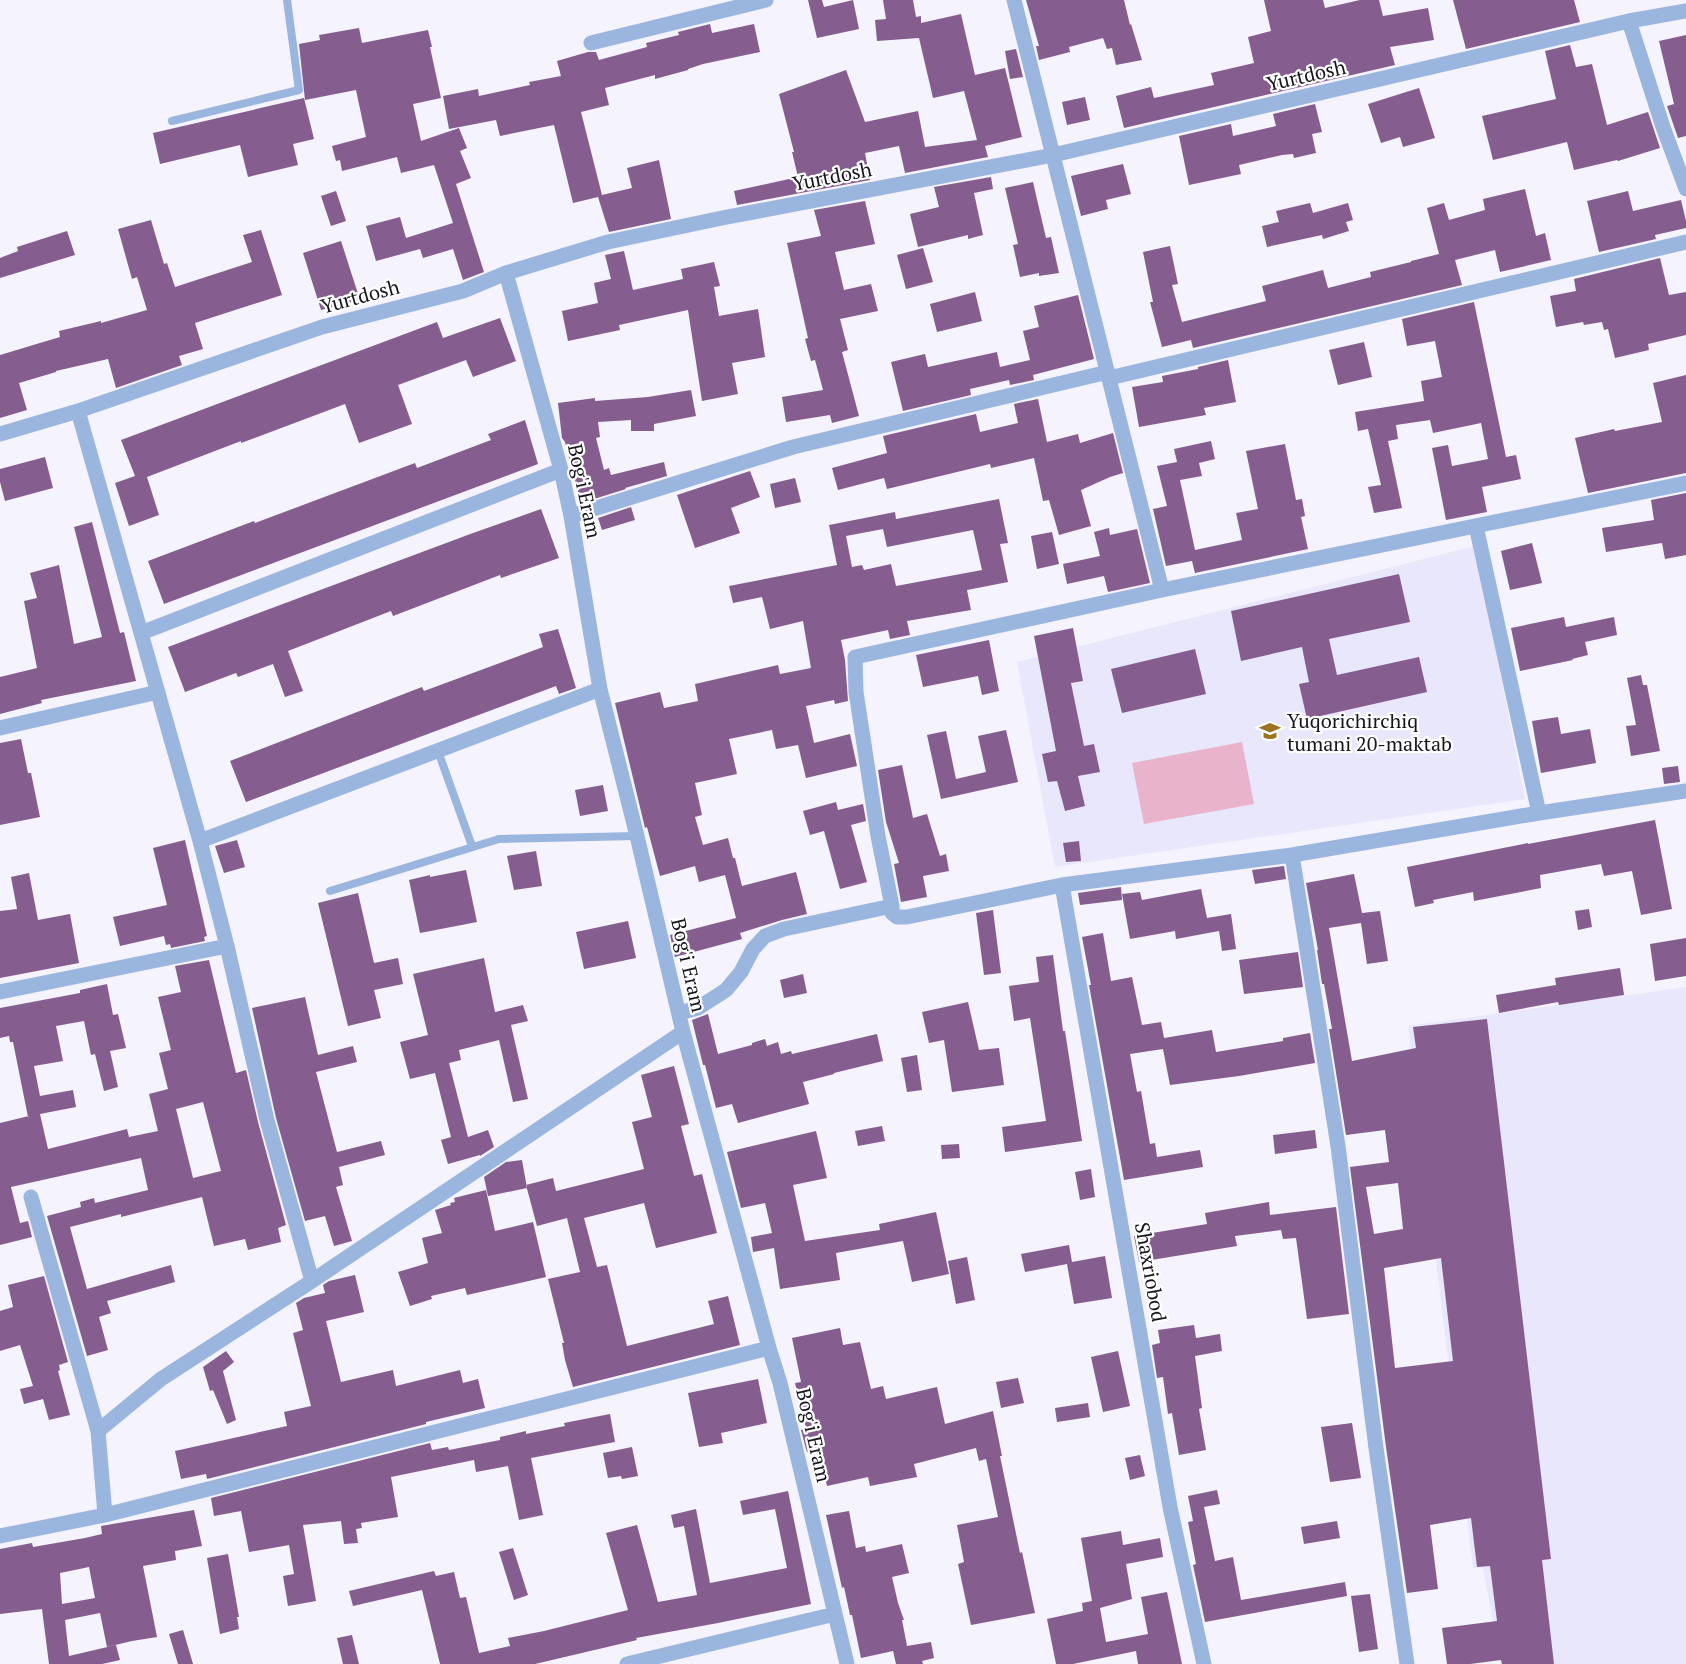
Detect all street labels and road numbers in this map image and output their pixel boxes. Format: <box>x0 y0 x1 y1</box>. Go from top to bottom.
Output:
street label: Yurtdosh <box>1264 53 1348 97</box>
street label: Yurtdosh <box>790 155 874 197</box>
street label: Yurtdosh <box>318 272 403 319</box>
street label: Bog'i Eram <box>562 441 608 541</box>
street label: Bog'i Eram <box>665 915 713 1015</box>
street label: Shaxriobod <box>1129 1220 1173 1324</box>
street label: Bog'i Eram <box>790 1385 838 1485</box>

